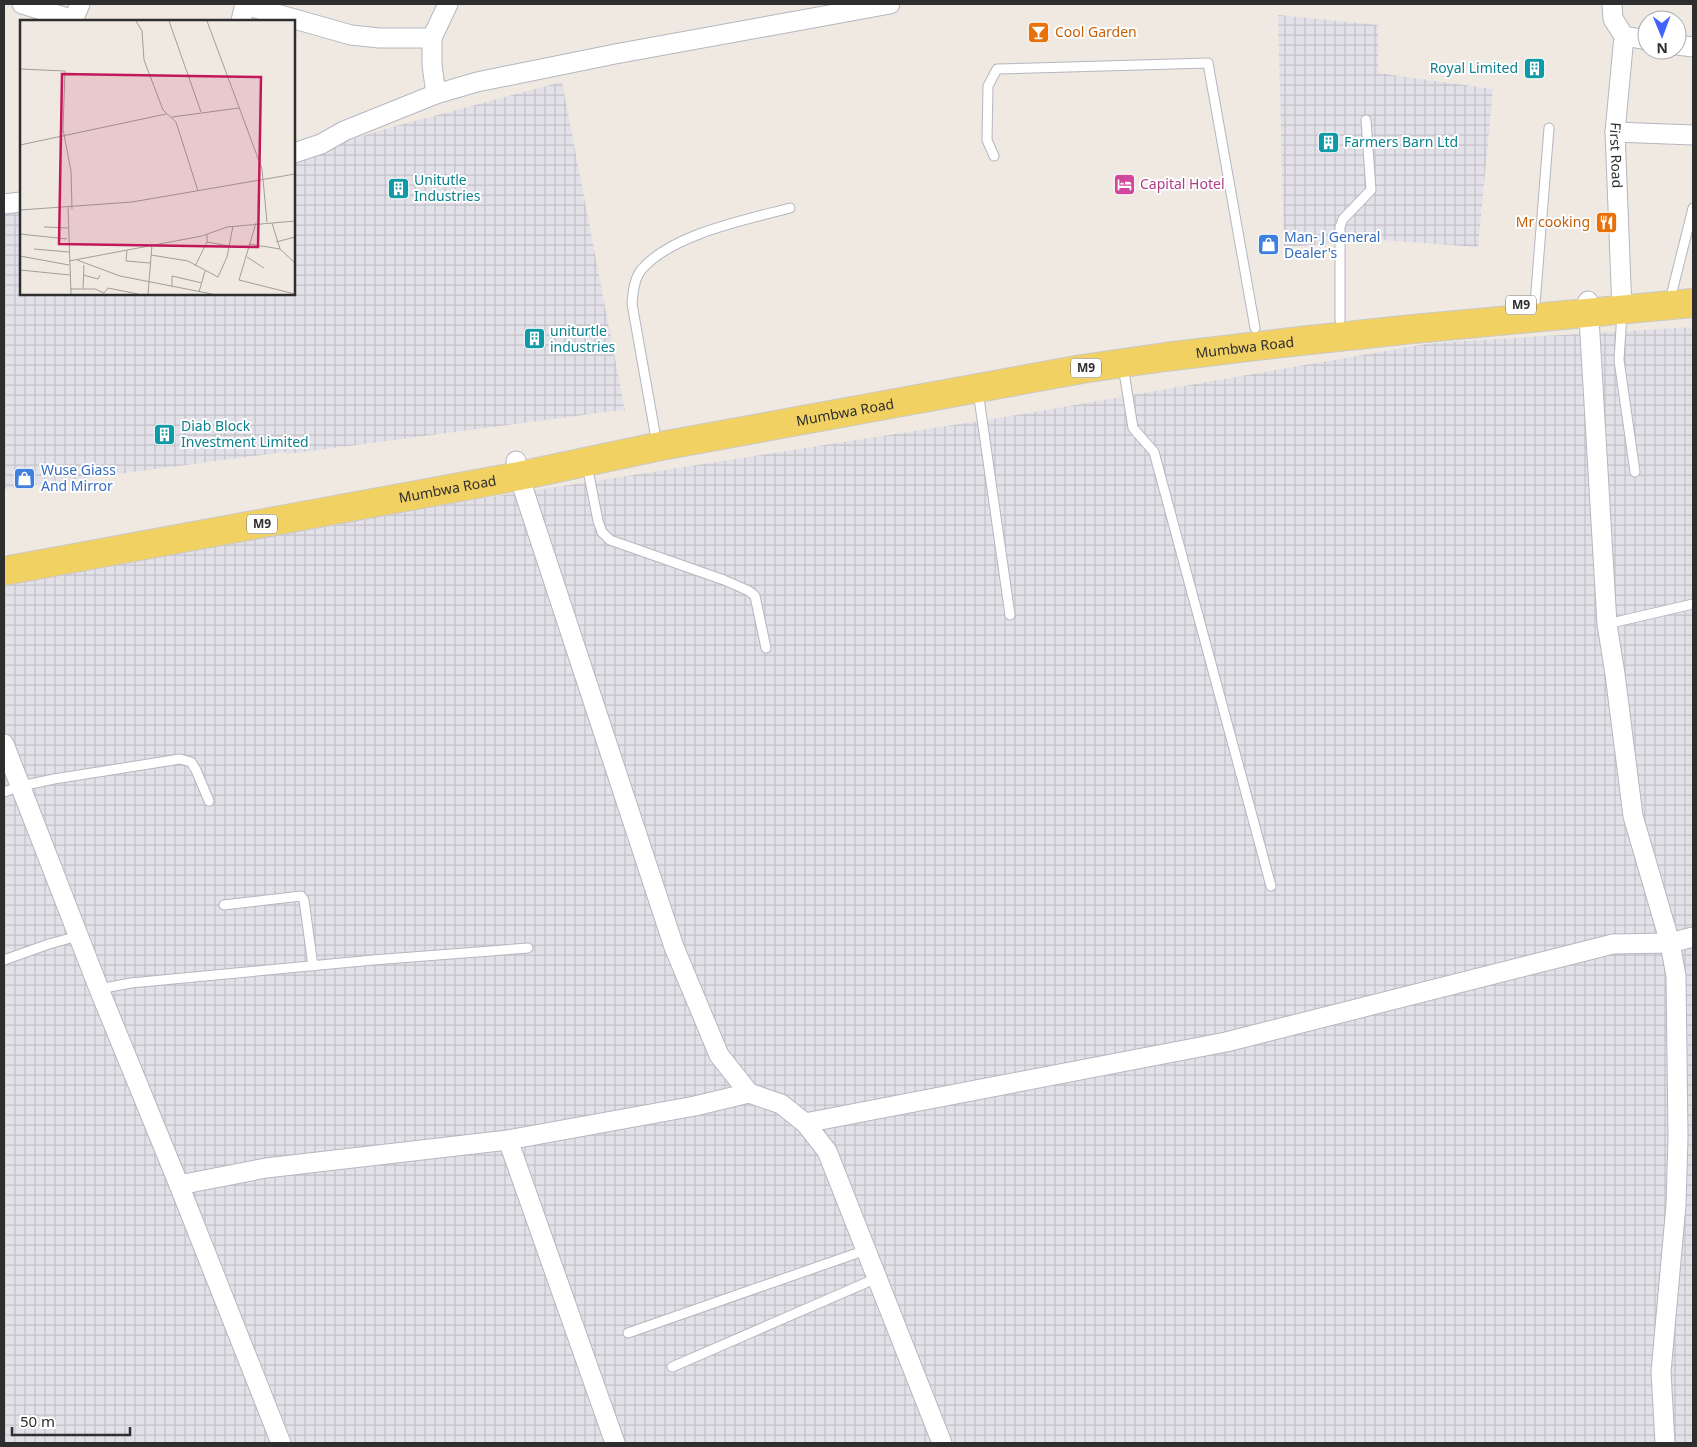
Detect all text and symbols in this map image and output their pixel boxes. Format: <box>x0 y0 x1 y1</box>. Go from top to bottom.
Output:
north arrow <box>1637 10 1687 60</box>
inset map <box>20 20 295 295</box>
bar icon: Cool Garden <box>1027 20 1051 44</box>
place label: Cool Garden <box>1055 22 1137 41</box>
text: N <box>1656 39 1668 58</box>
building icon: Royal Limited <box>1522 56 1546 80</box>
place label: Royal Limited <box>1430 58 1518 77</box>
street label: First Road <box>1606 122 1627 189</box>
building icon: Farmers Barn Ltd <box>1316 130 1340 154</box>
place label: Farmers Barn Ltd <box>1344 132 1458 151</box>
place label: Unitutle Industries <box>414 170 481 205</box>
hotel icon: Capital Hotel <box>1112 172 1136 196</box>
place label: Capital Hotel <box>1140 174 1225 193</box>
building icon: Unitutle Industries <box>386 176 410 200</box>
restaurant icon: Mr cooking <box>1594 210 1618 234</box>
place label: Mr cooking <box>1516 212 1590 231</box>
place label: Man- J General Dealer's <box>1284 227 1380 262</box>
shop icon: Man- J General Dealer's <box>1256 233 1280 257</box>
road number: M9 <box>1506 296 1536 314</box>
place label: uniturtle industries <box>550 321 616 356</box>
building icon: uniturtle industries <box>522 327 546 351</box>
street label: Mumbwa Road <box>1194 332 1295 362</box>
road number: M9 <box>1071 358 1101 378</box>
street label: Mumbwa Road <box>795 394 895 430</box>
place label: Diab Block Investment Limited <box>181 416 309 451</box>
building icon: Diab Block Investment Limited <box>153 422 177 446</box>
place label: Wuse Giass And Mirror <box>41 460 116 495</box>
shop icon: Wuse Giass And Mirror <box>13 466 37 490</box>
street label: Mumbwa Road <box>397 470 498 507</box>
road number: M9 <box>247 514 277 534</box>
scale bar <box>12 1404 130 1436</box>
text: 50 m <box>20 1411 55 1431</box>

